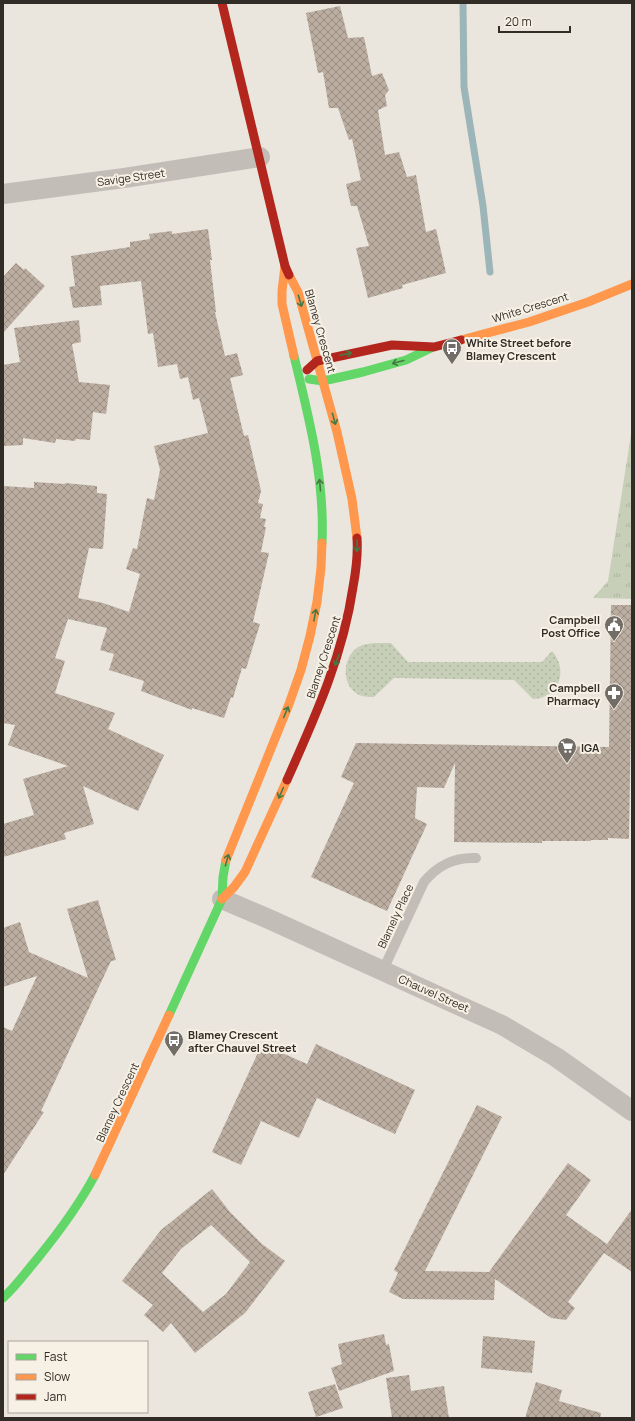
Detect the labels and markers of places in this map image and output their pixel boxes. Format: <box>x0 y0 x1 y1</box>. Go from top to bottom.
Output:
place label: White Street before Blamey Crescent <box>466 335 572 363</box>
bus stop icon: White Street before Blamey Crescent <box>441 337 463 365</box>
place label: Campbell Post Office <box>541 612 600 640</box>
public building icon: Campbell Post Office <box>603 614 625 642</box>
place label: Campbell Pharmacy <box>547 680 601 708</box>
pharmacy icon: Campbell Pharmacy <box>603 682 625 710</box>
supermarket icon: IGA <box>556 736 578 764</box>
place label: IGA <box>581 740 600 755</box>
place label: Blamey Crescent after Chauvel Street <box>188 1027 297 1055</box>
bus stop icon: Blamey Crescent after Chauvel Street <box>163 1029 185 1057</box>

